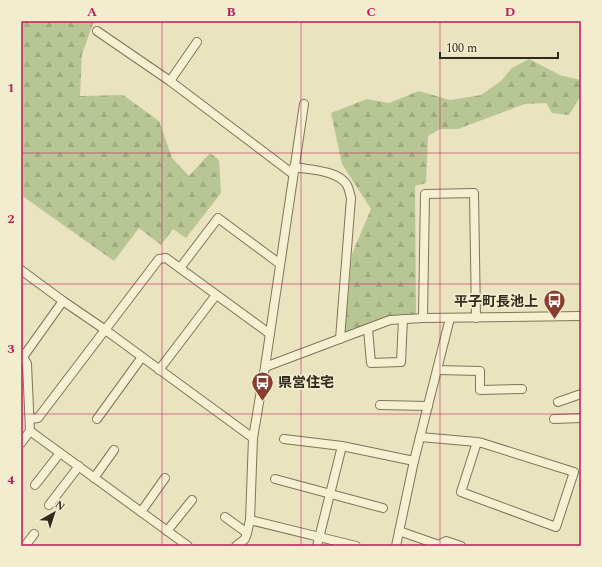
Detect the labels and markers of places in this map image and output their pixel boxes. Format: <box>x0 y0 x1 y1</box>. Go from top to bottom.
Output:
bus stop icon: 平子町長池上 <box>541 288 567 321</box>
place label: 平子町長池上 <box>454 291 538 312</box>
bus stop icon: 県営住宅 <box>250 369 276 402</box>
place label: 県営住宅 <box>278 372 334 393</box>

